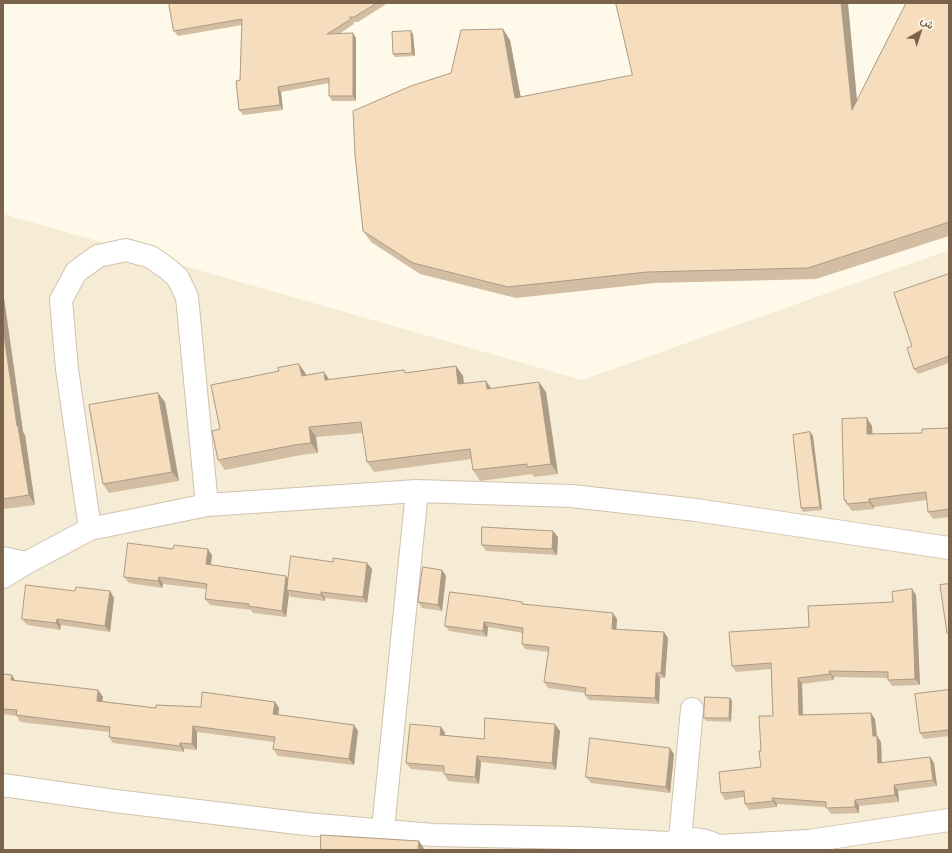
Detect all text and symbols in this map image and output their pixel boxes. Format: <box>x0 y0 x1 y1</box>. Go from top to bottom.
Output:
north arrow <box>900 12 940 52</box>
text: ش <box>919 14 936 31</box>

